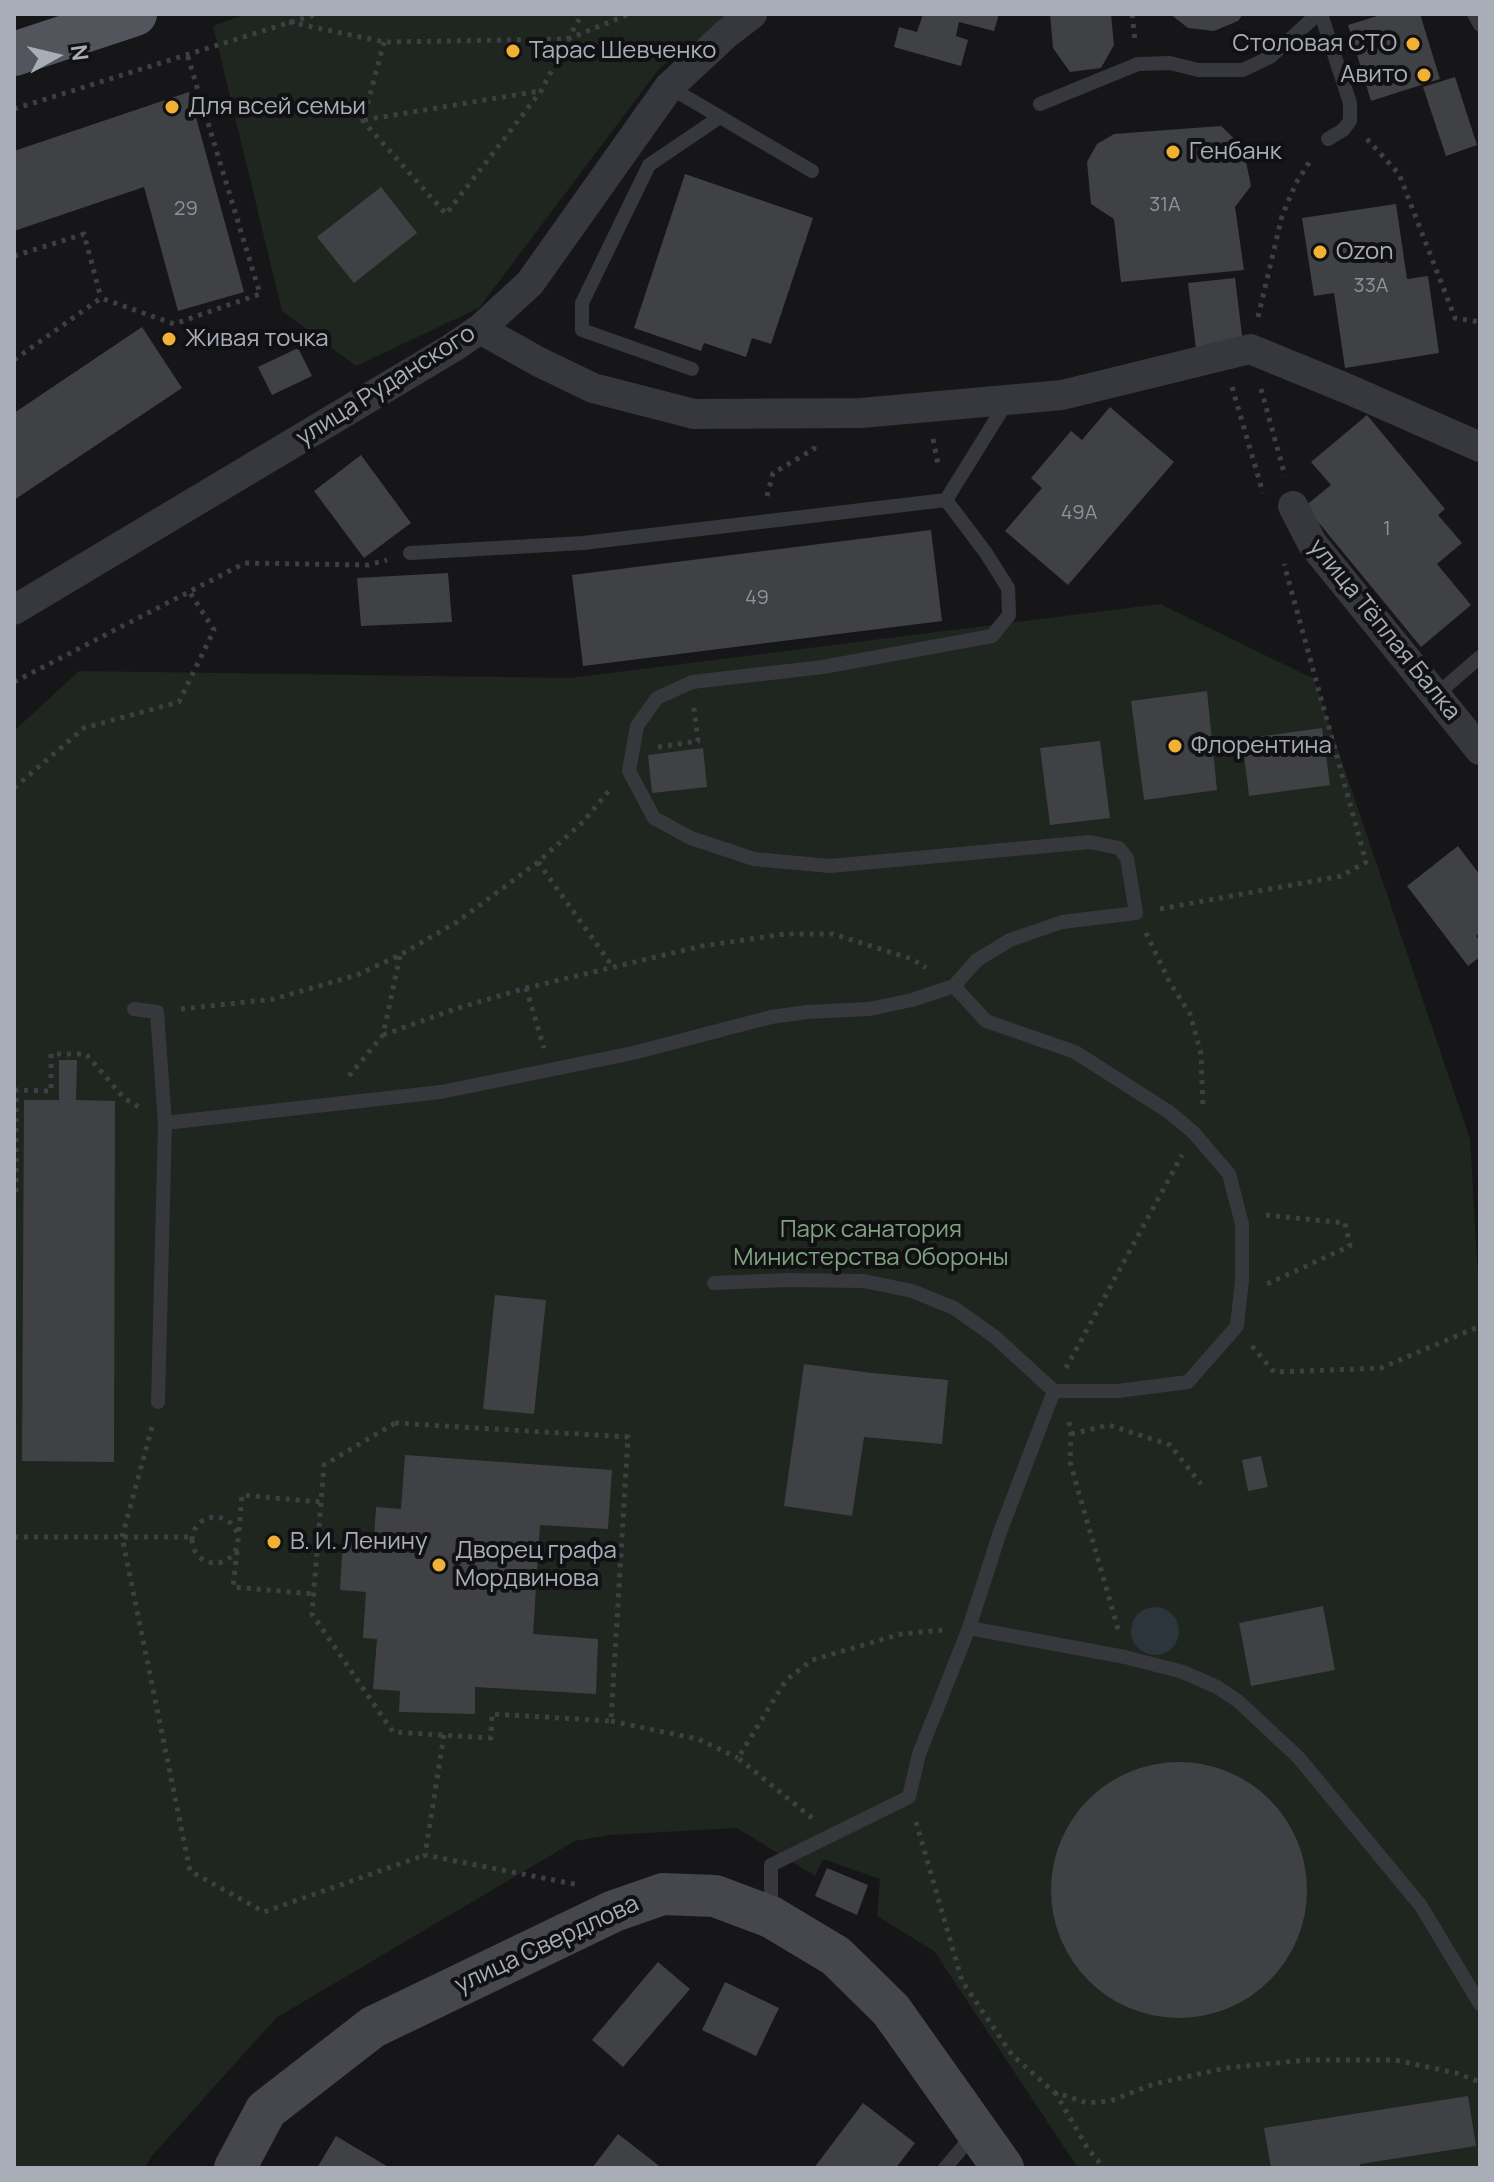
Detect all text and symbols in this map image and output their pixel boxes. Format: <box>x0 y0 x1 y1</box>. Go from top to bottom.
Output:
north arrow <box>16 16 96 96</box>
place label: Столовая СТО <box>1233 30 1397 58</box>
marker: Столовая СТО <box>1404 35 1422 53</box>
place label: Тарас Шевченко <box>529 37 716 65</box>
marker: Тарас Шевченко <box>504 42 522 60</box>
text: N <box>64 43 96 63</box>
place label: Авито <box>1340 61 1408 89</box>
marker: Авито <box>1415 66 1433 84</box>
place label: Для всей семьи <box>188 93 366 121</box>
marker: Для всей семьи <box>163 98 181 116</box>
place label: Генбанк <box>1189 138 1282 166</box>
marker: Генбанк <box>1164 143 1182 161</box>
house number: 31А <box>1149 193 1181 217</box>
house number: 29 <box>174 197 198 221</box>
place label: Ozon <box>1336 238 1394 266</box>
marker: Ozon <box>1311 243 1329 261</box>
house number: 33А <box>1354 274 1388 298</box>
street label: улица Руданского <box>291 319 481 453</box>
place label: Живая точка <box>185 325 329 353</box>
marker: Живая точка <box>160 330 178 348</box>
house number: 49А <box>1061 501 1097 525</box>
house number: 1 <box>1383 517 1391 541</box>
street label: улица Тёплая Балка <box>1302 534 1466 726</box>
house number: 49 <box>745 586 769 610</box>
place label: Флорентина <box>1191 732 1332 760</box>
marker: Флорентина <box>1166 737 1184 755</box>
park label: Парк санатория Министерства Обороны <box>733 1216 1009 1272</box>
place label: В. И. Ленину <box>290 1528 428 1556</box>
marker: В. И. Ленину <box>265 1533 283 1551</box>
place label: Дворец графа Мордвинова <box>455 1537 617 1593</box>
marker: Дворец графа Мордвинова <box>430 1556 448 1574</box>
street label: улица Свердлова <box>451 1890 643 2000</box>

